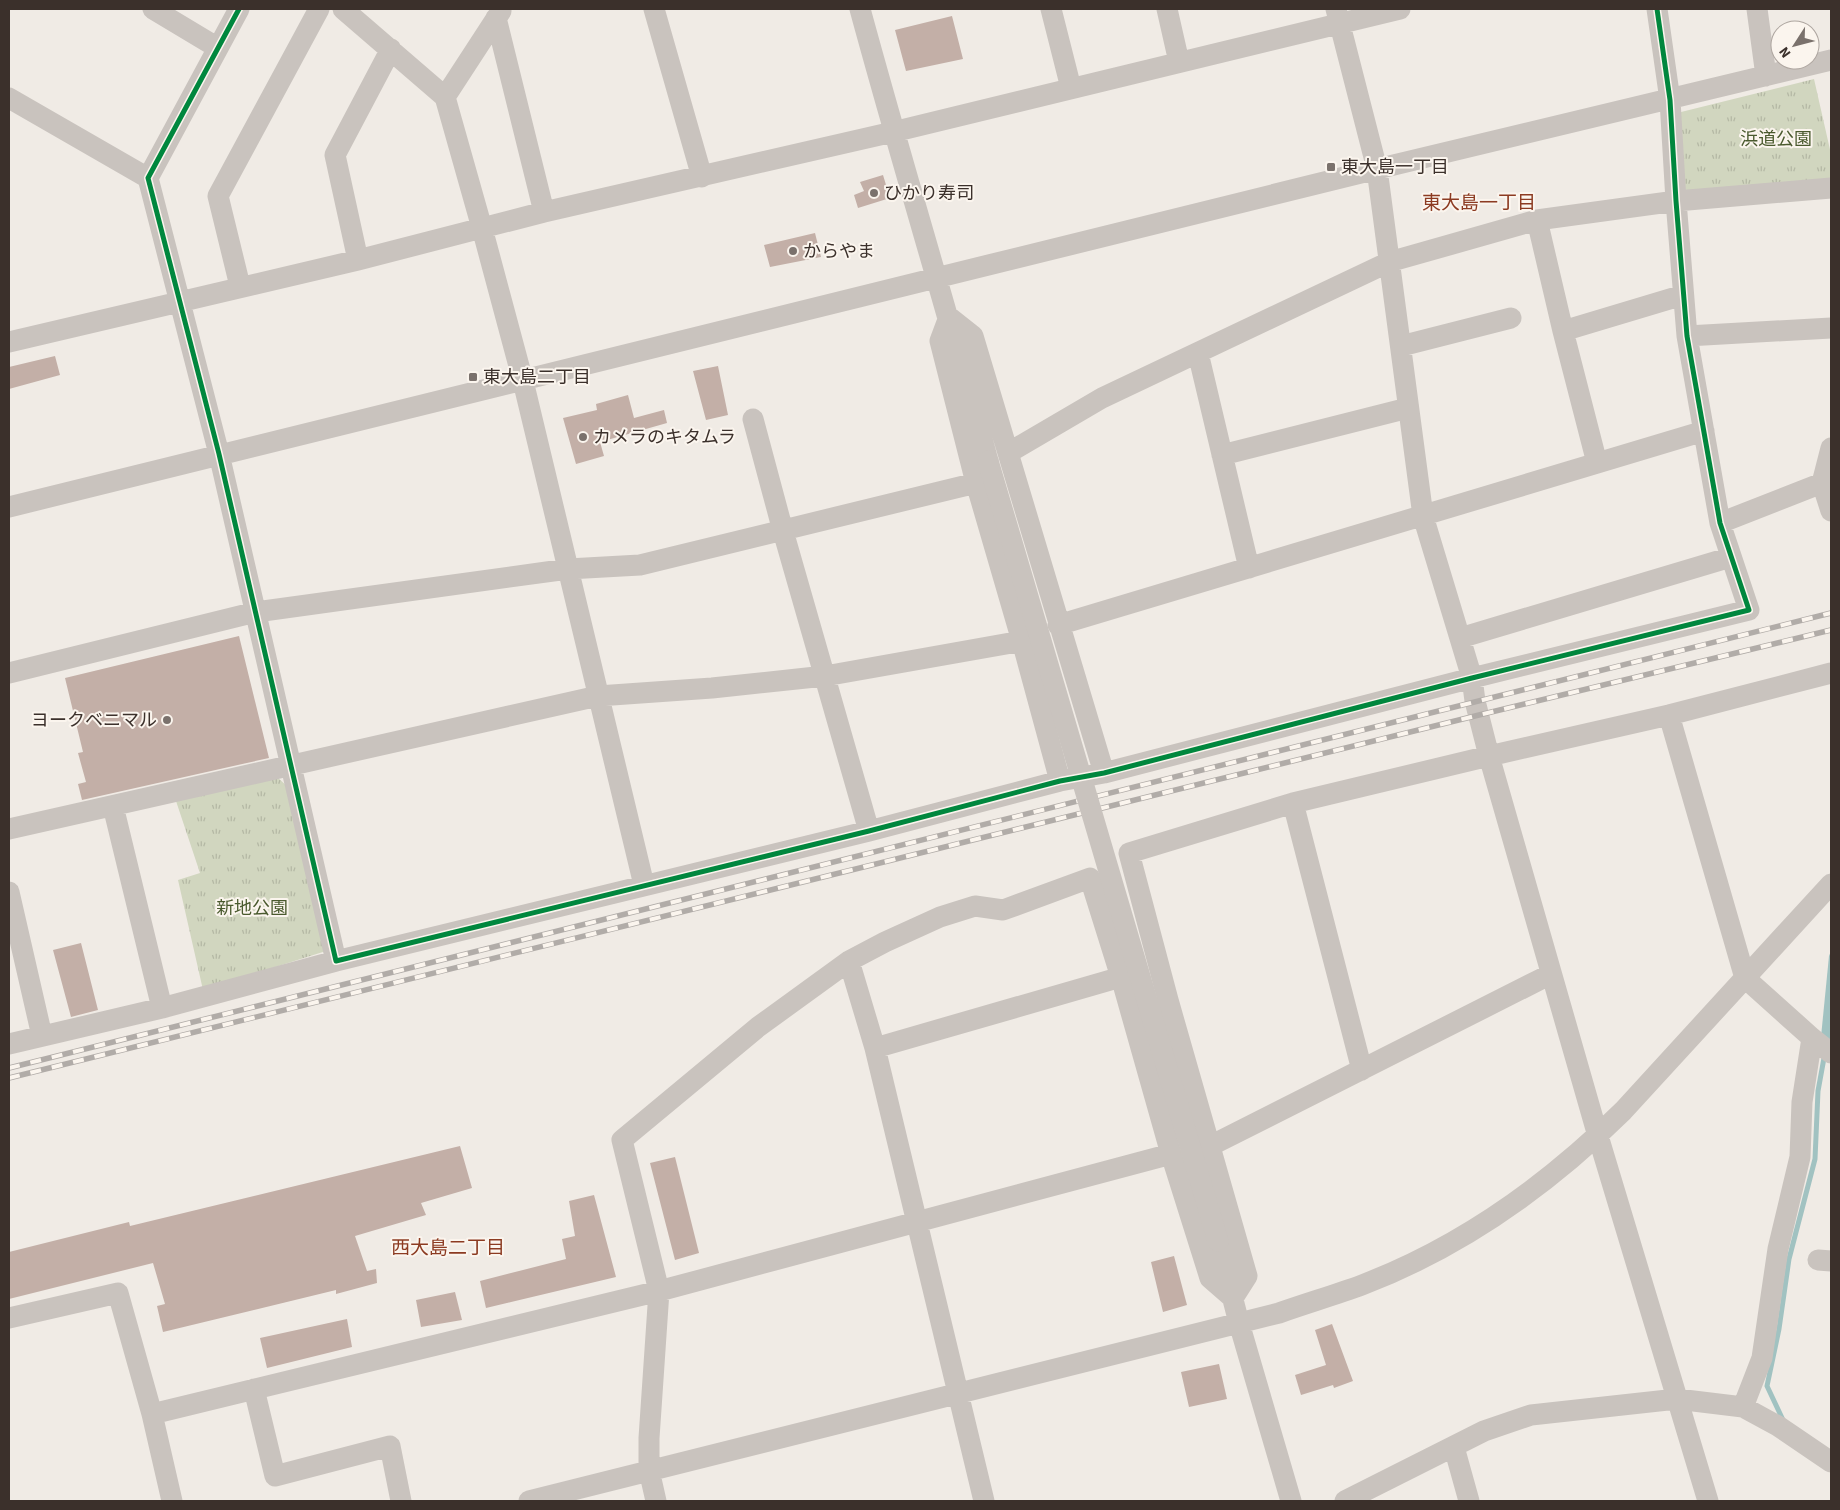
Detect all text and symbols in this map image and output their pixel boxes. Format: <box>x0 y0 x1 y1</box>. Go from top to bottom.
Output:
north arrow <box>1770 20 1820 70</box>
text: N <box>1774 42 1796 62</box>
park label: 浜道公園 <box>1740 127 1812 152</box>
place label: 東大島一丁目 <box>1341 155 1449 180</box>
marker: 東大島一丁目 <box>1325 161 1337 173</box>
place label: ひかり寿司 <box>884 181 974 206</box>
marker: ひかり寿司 <box>868 187 880 199</box>
district label: 東大島一丁目 <box>1422 190 1536 217</box>
place label: からやま <box>803 239 875 264</box>
marker: からやま <box>787 245 799 257</box>
place label: 東大島二丁目 <box>483 365 591 390</box>
marker: 東大島二丁目 <box>467 371 479 383</box>
place label: カメラのキタムラ <box>593 425 736 450</box>
marker: カメラのキタムラ <box>577 431 589 443</box>
place label: ヨークベニマル <box>31 708 157 733</box>
marker: ヨークベニマル <box>161 714 173 726</box>
park label: 新地公園 <box>216 896 288 921</box>
district label: 西大島二丁目 <box>391 1235 505 1262</box>

